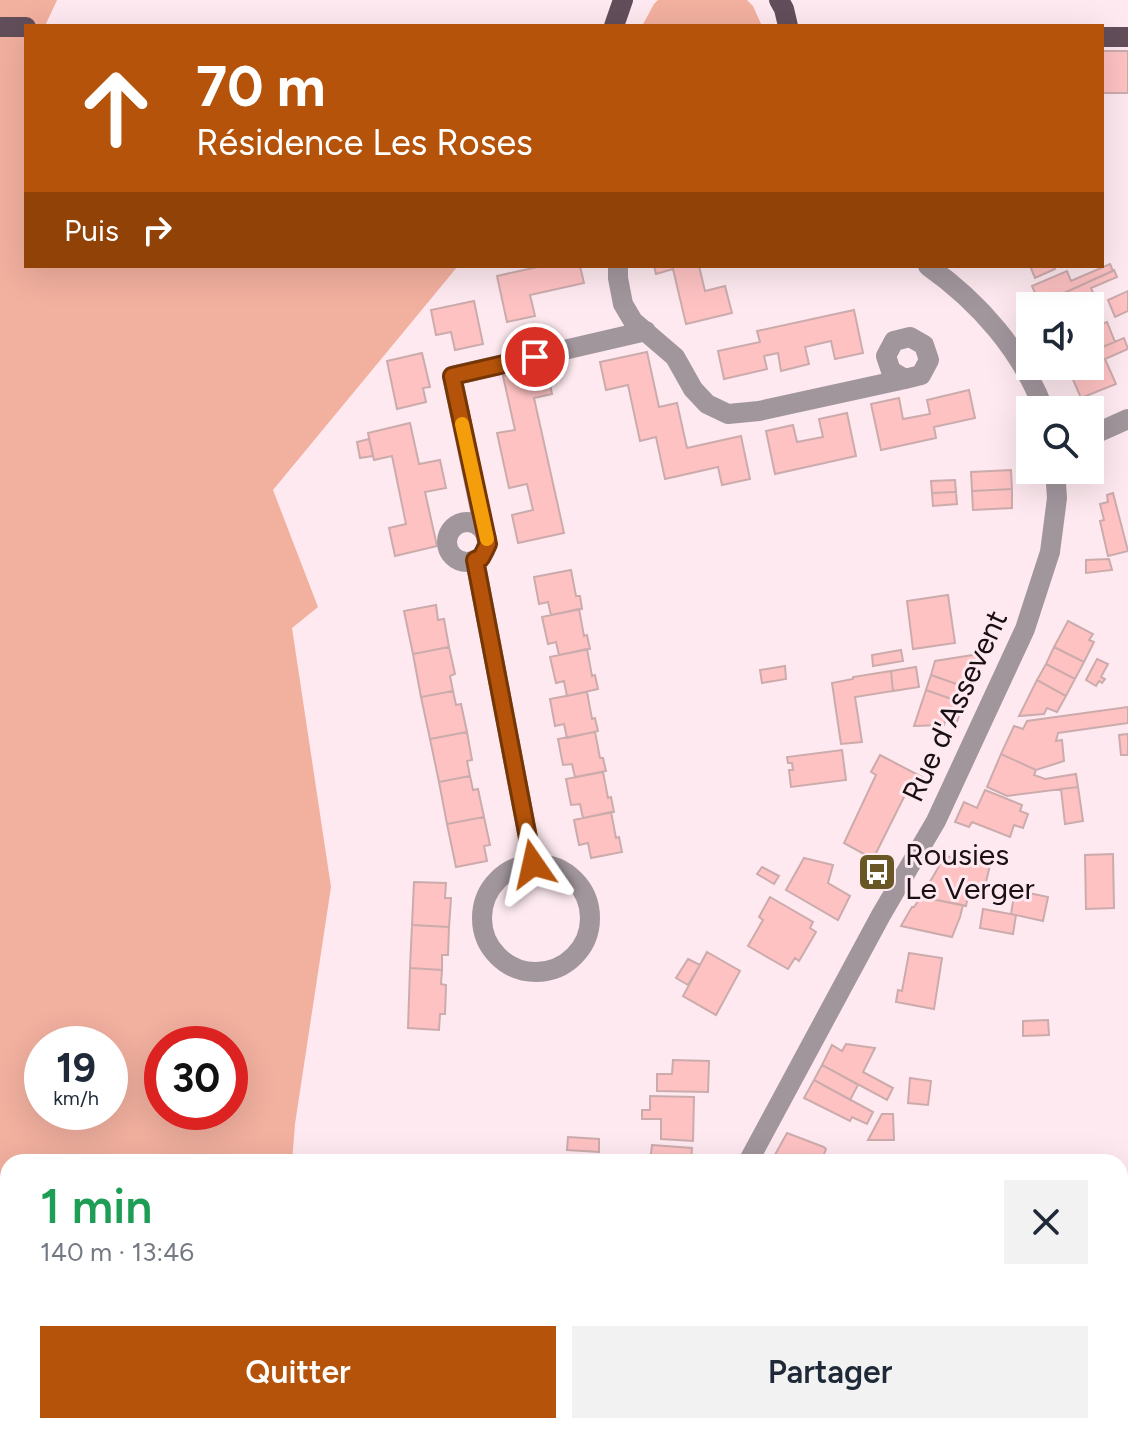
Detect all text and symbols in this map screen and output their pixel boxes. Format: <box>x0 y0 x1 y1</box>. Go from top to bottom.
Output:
text: 70 m <box>196 53 326 120</box>
icon: ahead <box>64 56 168 160</box>
text: Résidence Les Roses <box>196 121 533 164</box>
icon: right <box>135 208 179 252</box>
text: Puis <box>64 212 119 249</box>
map controls <box>1016 292 1104 484</box>
button: sound <box>1016 292 1104 380</box>
pin <box>501 323 569 391</box>
icon: arrive <box>513 335 557 379</box>
button: search <box>1016 396 1104 484</box>
street label: Rue d'Assevent <box>894 604 1015 807</box>
position arrow <box>491 822 575 906</box>
place label: Rousies Le Verger <box>905 836 1035 907</box>
bus stop icon: Rousies Le Verger <box>856 851 898 893</box>
speed limit sign: 30 <box>144 1026 248 1130</box>
text: 19 <box>56 1044 96 1092</box>
text: km/h <box>53 1086 99 1110</box>
text: 1 min <box>40 1177 152 1235</box>
button: close <box>1004 1180 1088 1264</box>
text: 140 m · 13:46 <box>40 1236 194 1268</box>
button: Quitter <box>40 1326 556 1418</box>
button: Partager <box>572 1326 1088 1418</box>

